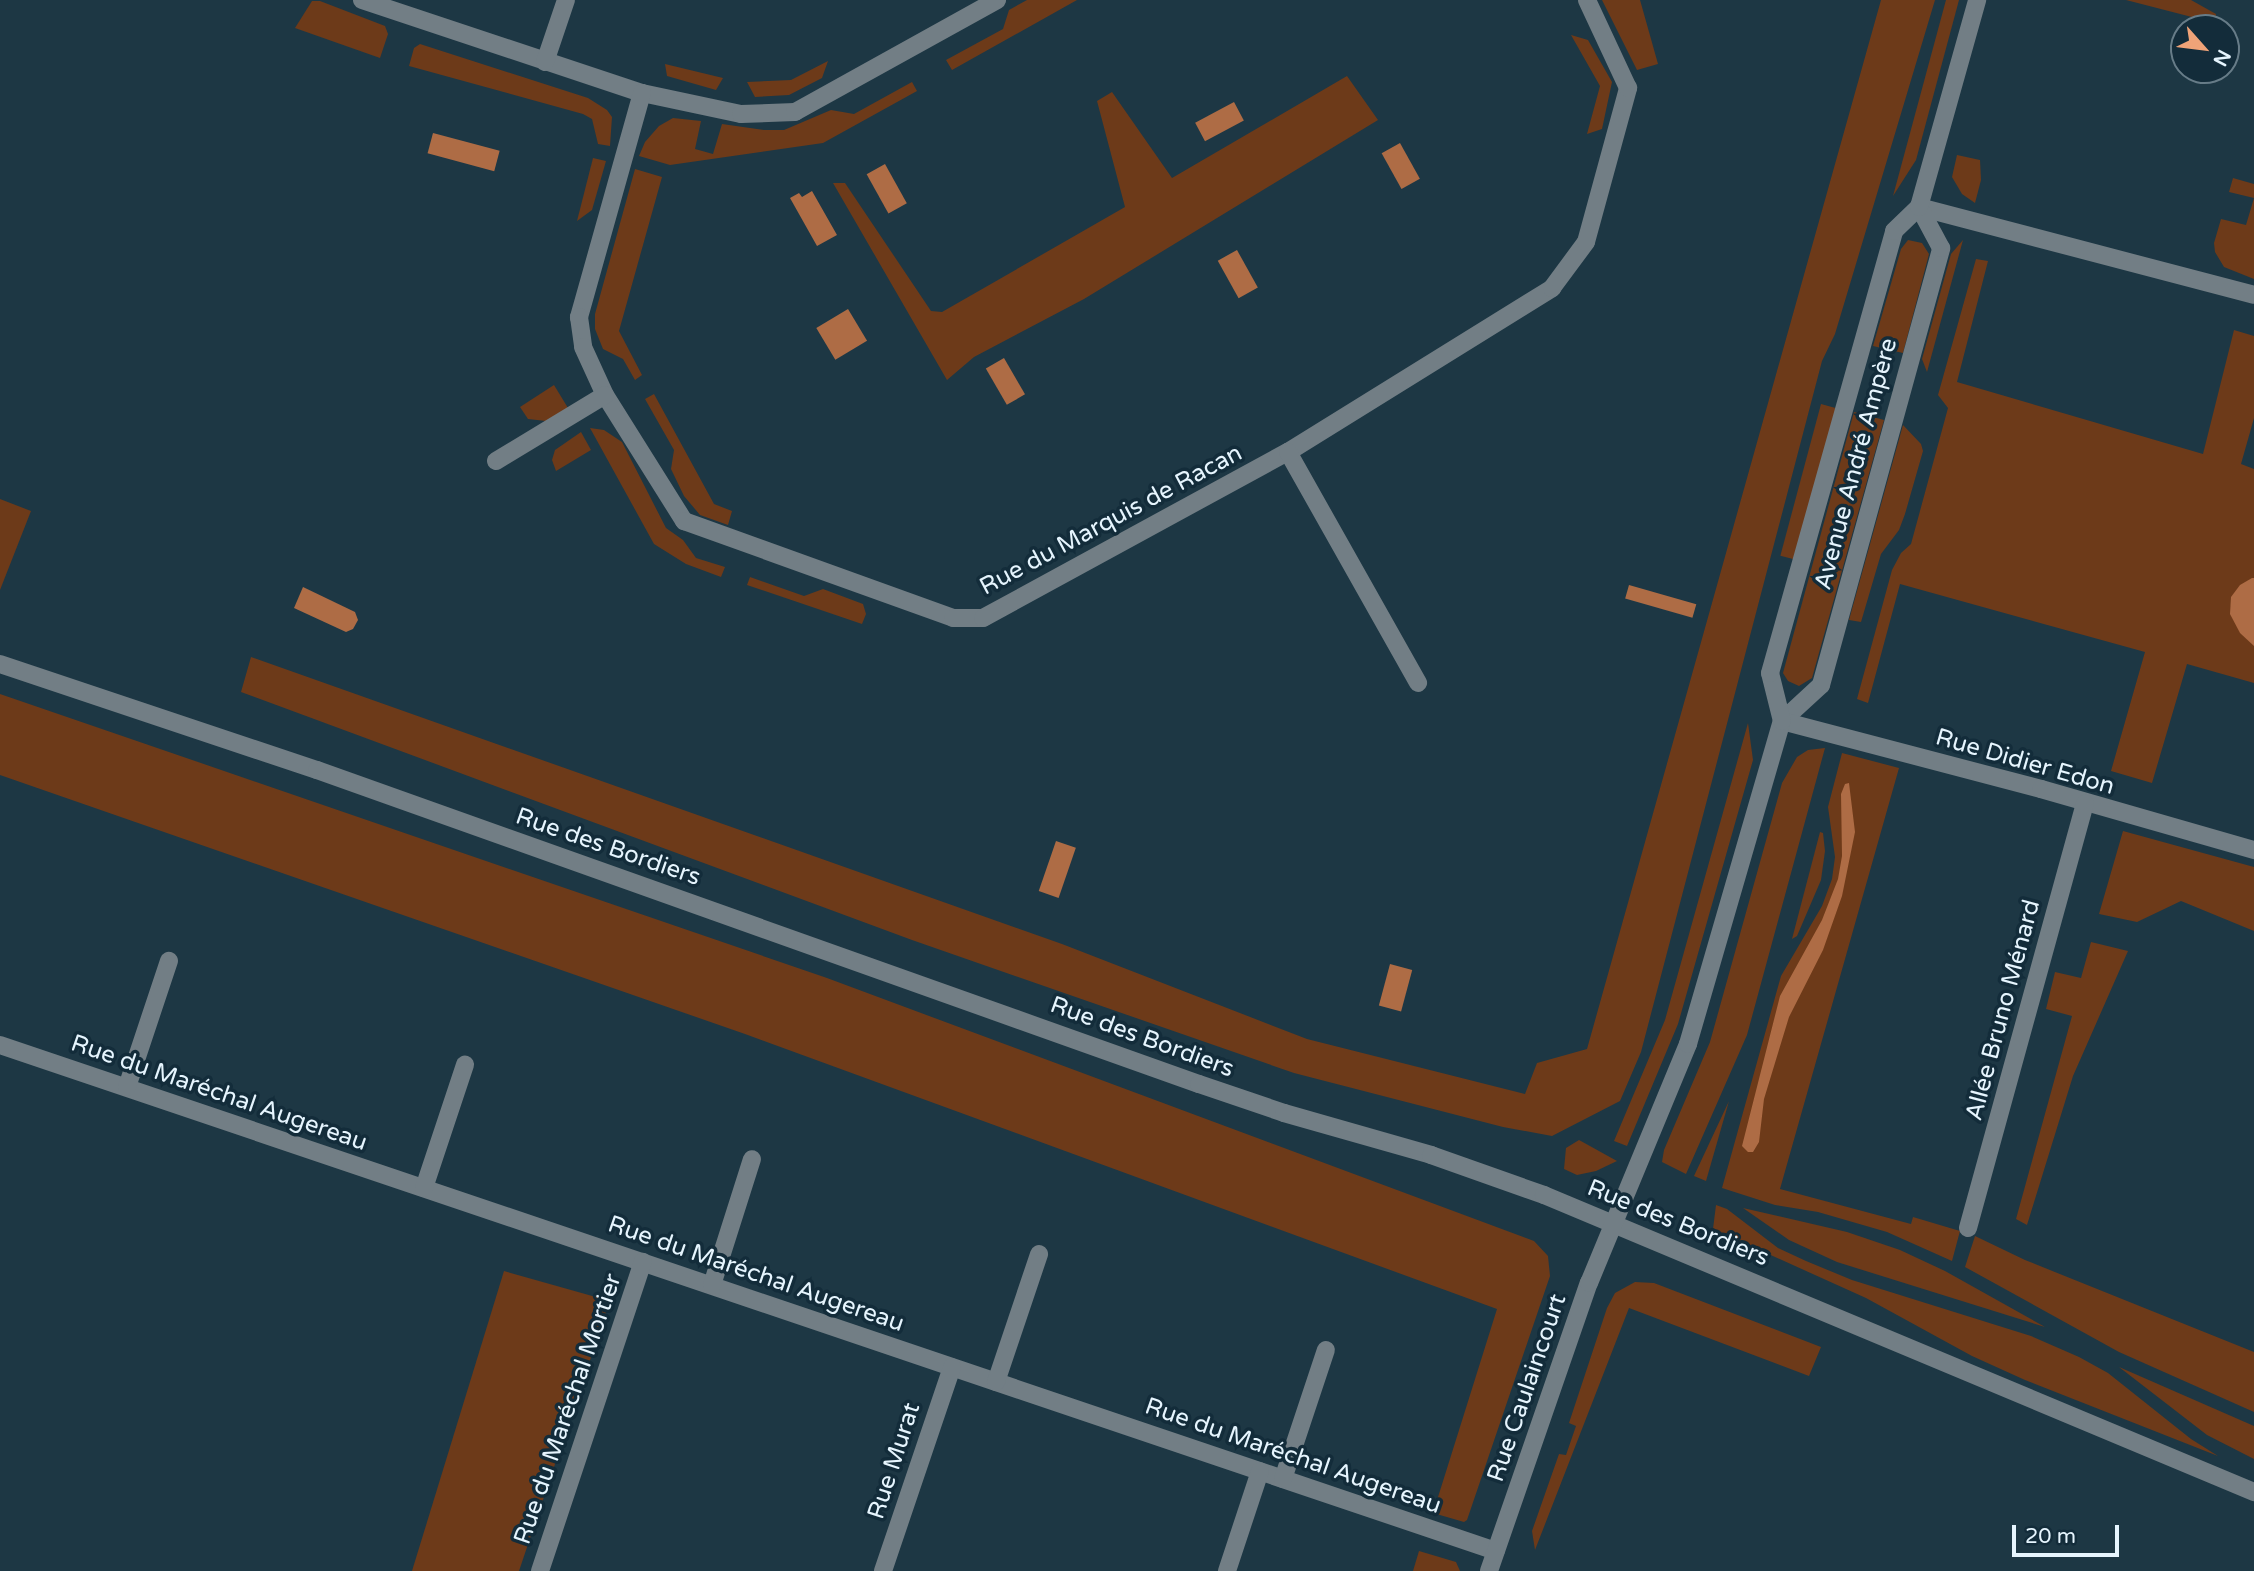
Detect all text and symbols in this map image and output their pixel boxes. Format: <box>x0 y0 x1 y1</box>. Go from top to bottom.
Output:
north arrow <box>2170 14 2240 84</box>
text: N <box>2208 46 2235 70</box>
street label: Avenue André Ampère <box>1809 335 1903 593</box>
street label: Rue du Marquis de Racan <box>975 439 1247 601</box>
street label: Rue Didier Edon <box>1932 723 2118 801</box>
street label: Rue des Bordiers <box>512 802 704 892</box>
street label: Allée Bruno Ménard <box>1960 896 2046 1124</box>
street label: Rue des Bordiers <box>1046 990 1238 1084</box>
street label: Rue du Maréchal Augereau <box>67 1029 371 1157</box>
street label: Rue des Bordiers <box>1583 1173 1773 1273</box>
street label: Rue du Maréchal Augereau <box>604 1210 908 1338</box>
street label: Rue du Maréchal Mortier <box>508 1270 628 1548</box>
street label: Rue Caulaincourt <box>1481 1290 1573 1486</box>
street label: Rue du Maréchal Augereau <box>1141 1392 1445 1520</box>
street label: Rue Murat <box>862 1399 926 1523</box>
scale bar <box>2016 1512 2123 1556</box>
text: 20 m <box>2025 1524 2076 1549</box>

